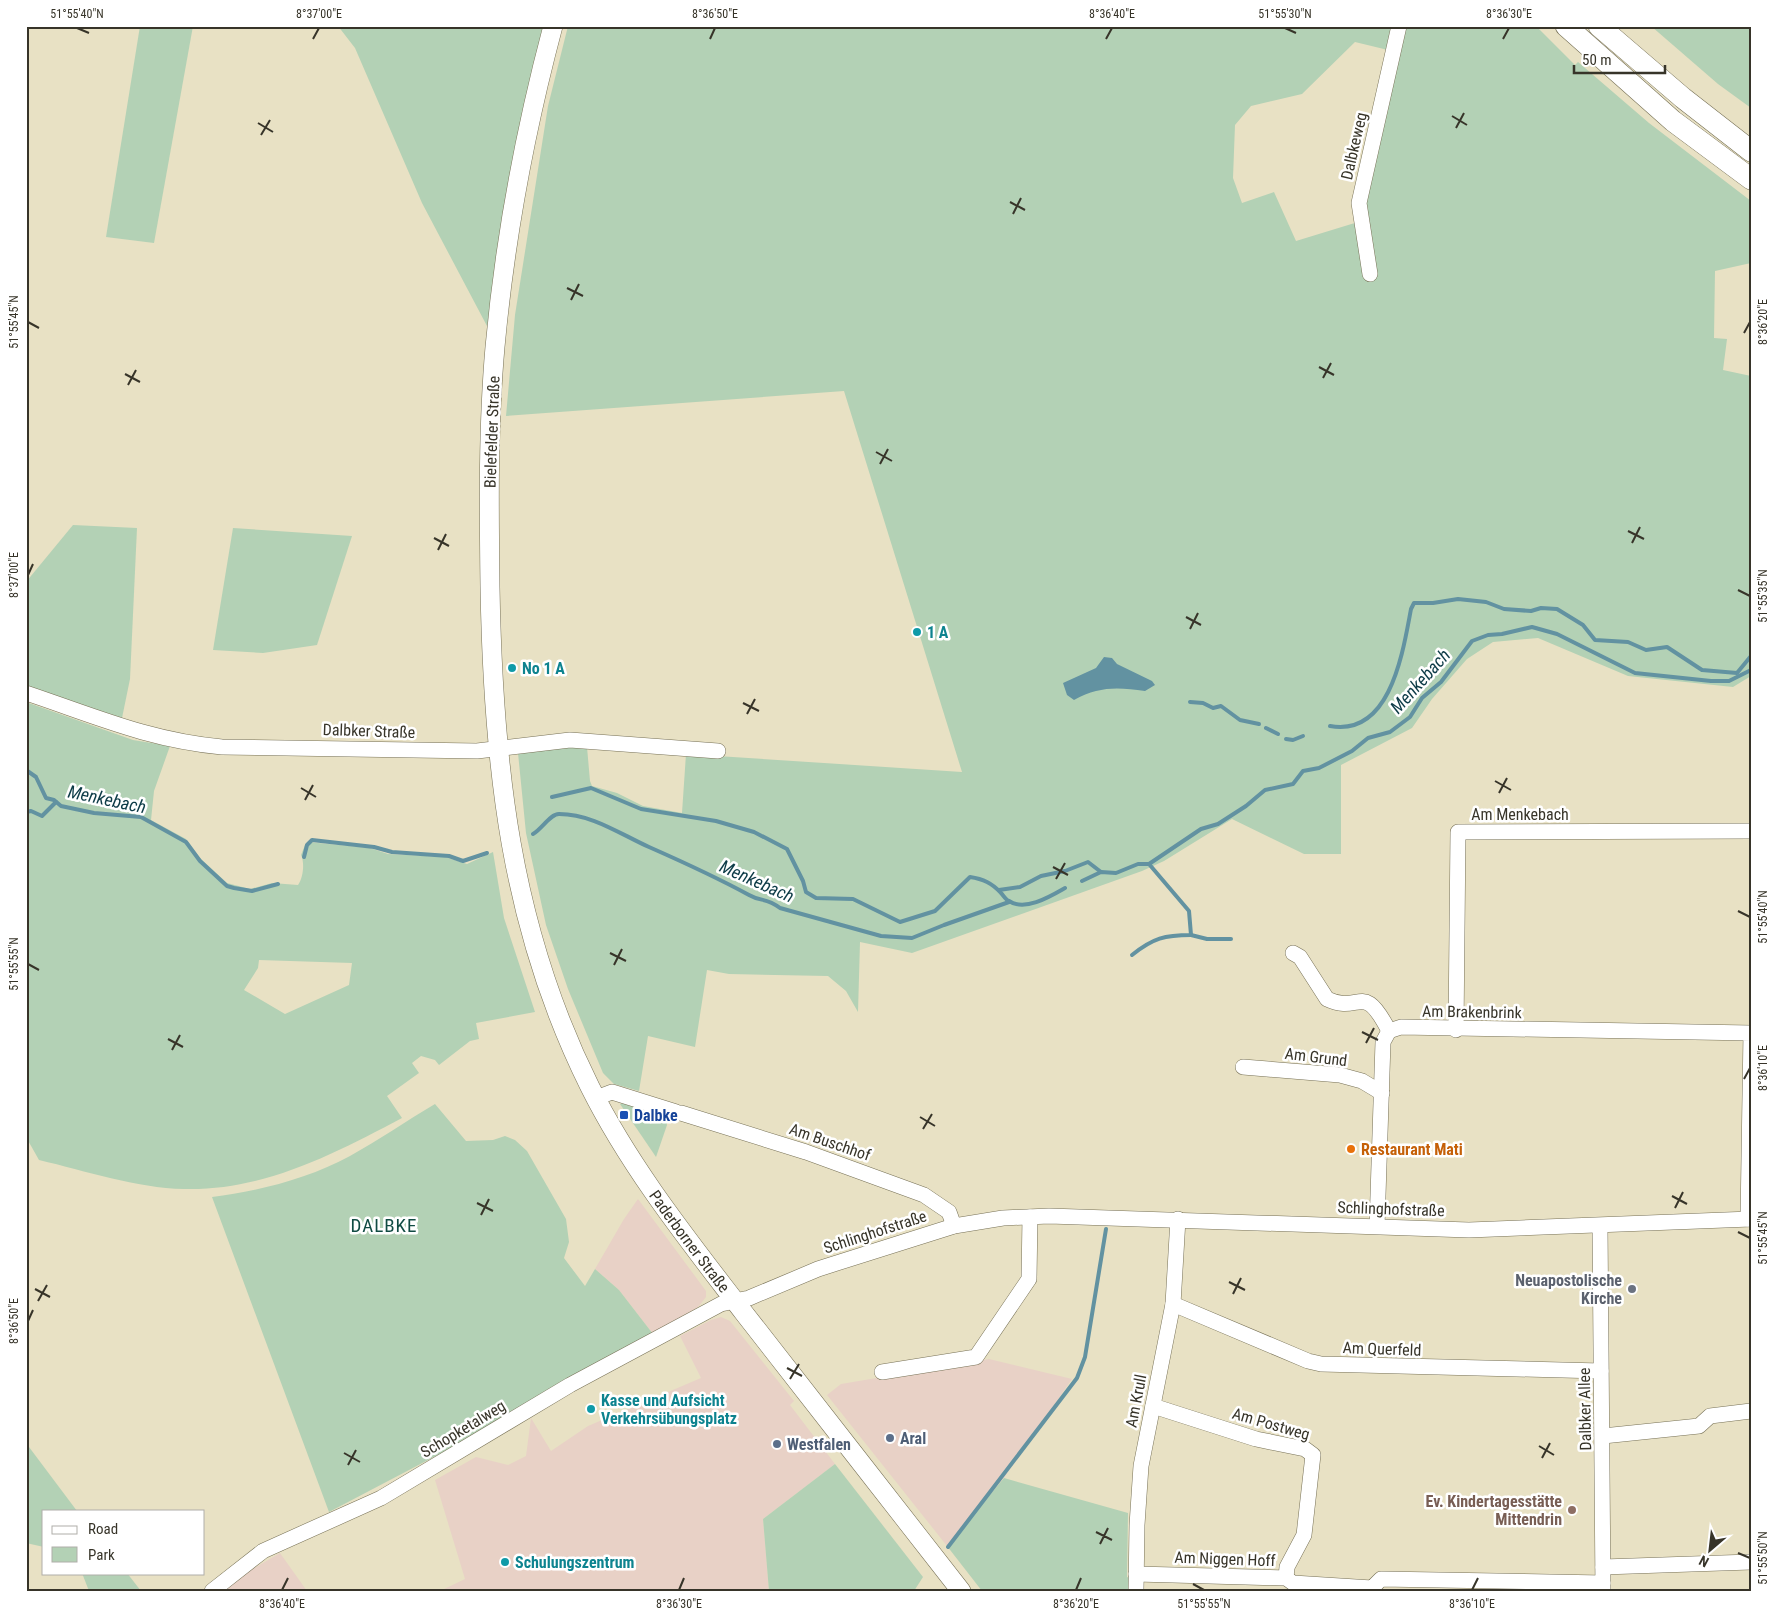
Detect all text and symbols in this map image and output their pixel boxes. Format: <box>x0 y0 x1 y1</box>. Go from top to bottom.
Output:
text: 51°55'40"N <box>50 7 104 21</box>
text: 8°37'00"E <box>296 7 342 21</box>
text: 8°36'50"E <box>692 7 738 21</box>
text: 8°36'40"E <box>1089 7 1135 21</box>
text: 51°55'30"N <box>1258 7 1312 21</box>
text: 8°36'30"E <box>1486 7 1532 21</box>
scale bar <box>1574 42 1666 74</box>
text: 50 m <box>1582 51 1612 69</box>
street label: Dalbkeweg <box>1337 110 1371 182</box>
text: 51°55'45"N <box>7 295 21 349</box>
text: 8°36'20"E <box>1756 299 1770 345</box>
street label: Bielefelder Straße <box>481 376 503 488</box>
text: 8°37'00"E <box>7 552 21 598</box>
text: 51°55'35"N <box>1756 569 1770 623</box>
place label: 1 A <box>927 623 949 642</box>
marker: 1 A <box>911 626 923 638</box>
water label: Menkebach <box>1386 645 1454 717</box>
place label: No 1 A <box>522 659 565 678</box>
marker: No 1 A <box>506 662 518 674</box>
street label: Dalbker Straße <box>322 720 416 742</box>
water label: Menkebach <box>66 780 148 818</box>
street label: Am Menkebach <box>1471 805 1569 824</box>
water label: Menkebach <box>717 855 797 907</box>
text: 51°55'40"N <box>1756 890 1770 944</box>
text: 51°55'55"N <box>7 937 21 991</box>
street label: Am Brakenbrink <box>1422 1002 1523 1022</box>
street label: Am Grund <box>1284 1044 1348 1070</box>
text: 8°36'10"E <box>1756 1045 1770 1091</box>
place label: Dalbke <box>634 1106 678 1125</box>
marker: Dalbke <box>618 1109 630 1121</box>
street label: Am Buschhof <box>787 1119 873 1165</box>
place label: Restaurant Mati <box>1361 1140 1463 1159</box>
marker: Restaurant Mati <box>1345 1143 1357 1155</box>
street label: Paderborner Straße <box>646 1186 734 1296</box>
street label: Schlinghofstraße <box>1337 1198 1445 1220</box>
street label: Schlinghofstraße <box>821 1206 929 1258</box>
text: 51°55'45"N <box>1756 1211 1770 1265</box>
district label: DALBKE <box>351 1214 417 1237</box>
place label: Neuapostolische Kirche <box>1515 1271 1622 1308</box>
marker: Neuapostolische Kirche <box>1626 1283 1638 1295</box>
text: 8°36'50"E <box>7 1298 21 1344</box>
street label: Am Querfeld <box>1342 1338 1422 1360</box>
street label: Dalbker Allee <box>1575 1367 1595 1451</box>
street label: Am Krull <box>1122 1373 1150 1429</box>
place label: Kasse und Aufsicht Verkehrsübungsplatz <box>601 1391 737 1428</box>
street label: Schopketalweg <box>417 1396 509 1462</box>
marker: Kasse und Aufsicht Verkehrsübungsplatz <box>585 1403 597 1415</box>
street label: Am Postweg <box>1230 1404 1312 1444</box>
place label: Aral <box>900 1429 926 1448</box>
marker: Aral <box>884 1432 896 1444</box>
place label: Westfalen <box>787 1435 851 1454</box>
marker: Westfalen <box>771 1438 783 1450</box>
place label: Ev. Kindertagesstätte Mittendrin <box>1425 1492 1562 1529</box>
marker: Ev. Kindertagesstätte Mittendrin <box>1566 1504 1578 1516</box>
legend <box>42 1510 205 1574</box>
text: Road <box>88 1520 118 1538</box>
north arrow <box>1684 1524 1734 1574</box>
text: 51°55'50"N <box>1756 1531 1770 1585</box>
text: Park <box>88 1546 115 1564</box>
street label: Am Niggen Hoff <box>1174 1548 1276 1570</box>
text: N <box>1696 1552 1711 1571</box>
place label: Schulungszentrum <box>515 1553 635 1572</box>
marker: Schulungszentrum <box>499 1556 511 1568</box>
text: 8°36'40"E <box>259 1597 305 1611</box>
text: 8°36'30"E <box>656 1597 702 1611</box>
text: 8°36'20"E <box>1053 1597 1099 1611</box>
text: 51°55'55"N <box>1177 1597 1231 1611</box>
text: 8°36'10"E <box>1449 1597 1495 1611</box>

